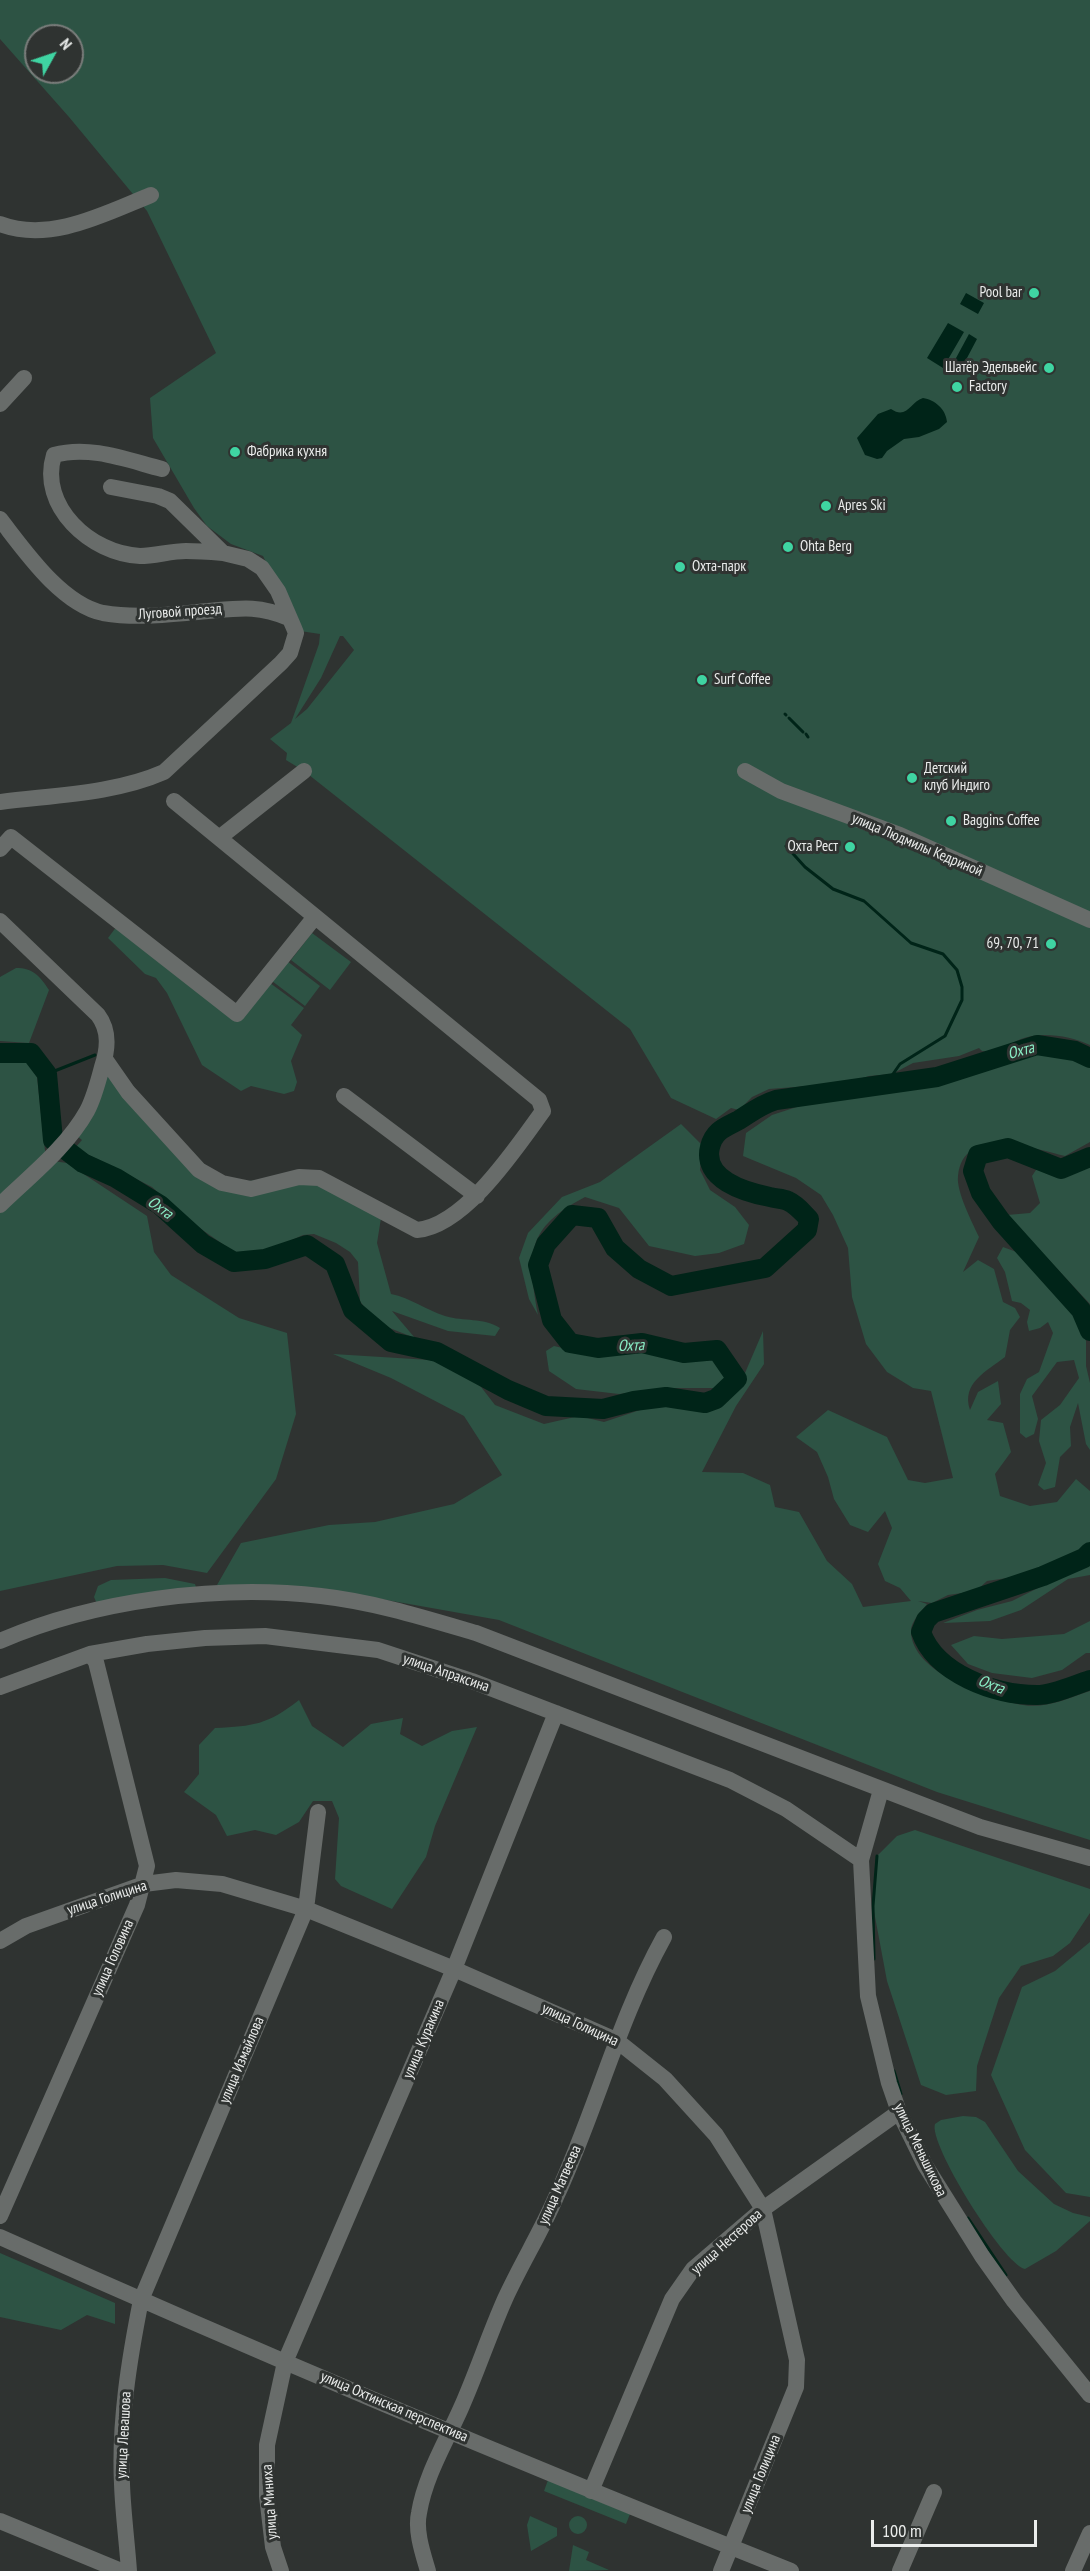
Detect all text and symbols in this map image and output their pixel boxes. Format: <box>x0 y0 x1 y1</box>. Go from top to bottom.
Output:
north arrow <box>24 24 84 84</box>
text: N <box>56 34 77 53</box>
place label: Pool bar <box>979 284 1022 302</box>
marker: Pool bar <box>1027 286 1041 300</box>
place label: Шатёр Эдельвейс <box>945 359 1037 377</box>
marker: Шатёр Эдельвейс <box>1042 361 1056 375</box>
place label: Factory <box>969 378 1007 396</box>
marker: Factory <box>950 380 964 394</box>
place label: Фабрика кухня <box>247 443 327 461</box>
marker: Фабрика кухня <box>228 445 242 459</box>
place label: Apres Ski <box>838 497 886 515</box>
marker: Apres Ski <box>819 499 833 513</box>
place label: Ohta Berg <box>800 538 852 556</box>
marker: Ohta Berg <box>781 540 795 554</box>
place label: Охта-парк <box>692 558 746 576</box>
marker: Охта-парк <box>673 560 687 574</box>
street label: Луговой проезд <box>138 600 222 624</box>
place label: Surf Coffee <box>714 671 771 689</box>
marker: Surf Coffee <box>695 673 709 687</box>
place label: Детский клуб Индиго <box>924 760 990 795</box>
marker: Детский клуб Индиго <box>905 771 919 785</box>
street label: улица Людмилы Кедриной <box>849 809 985 881</box>
place label: Baggins Coffee <box>963 812 1040 830</box>
marker: Baggins Coffee <box>944 814 958 828</box>
place label: Охта Рест <box>788 838 838 856</box>
marker: Охта Рест <box>843 840 857 854</box>
place label: 69, 70, 71 <box>987 935 1039 953</box>
marker: 69, 70, 71 <box>1044 937 1058 951</box>
water label: Охта <box>1006 1038 1036 1064</box>
water label: Охта <box>144 1192 176 1224</box>
water label: Охта <box>617 1336 645 1356</box>
street label: улица Апраксина <box>400 1650 492 1696</box>
water label: Охта <box>975 1671 1007 1699</box>
street label: улица Голицина <box>65 1877 149 1919</box>
street label: улица Головина <box>88 1917 138 1999</box>
street label: улица Куракина <box>399 1997 449 2081</box>
street label: улица Голицина <box>539 1999 621 2051</box>
street label: улица Измайлова <box>216 2014 268 2106</box>
street label: улица Меньшикова <box>890 2100 950 2200</box>
street label: улица Матвеева <box>535 2143 585 2227</box>
street label: улица Нестерова <box>688 2205 766 2279</box>
street label: улица Охтинская перспектива <box>318 2368 470 2446</box>
street label: улица Левашова <box>113 2391 135 2479</box>
street label: улица Голицина <box>737 2432 785 2516</box>
street label: улица Миниха <box>258 2464 282 2540</box>
scale bar <box>874 2508 1040 2546</box>
text: 100 m <box>882 2519 922 2542</box>

